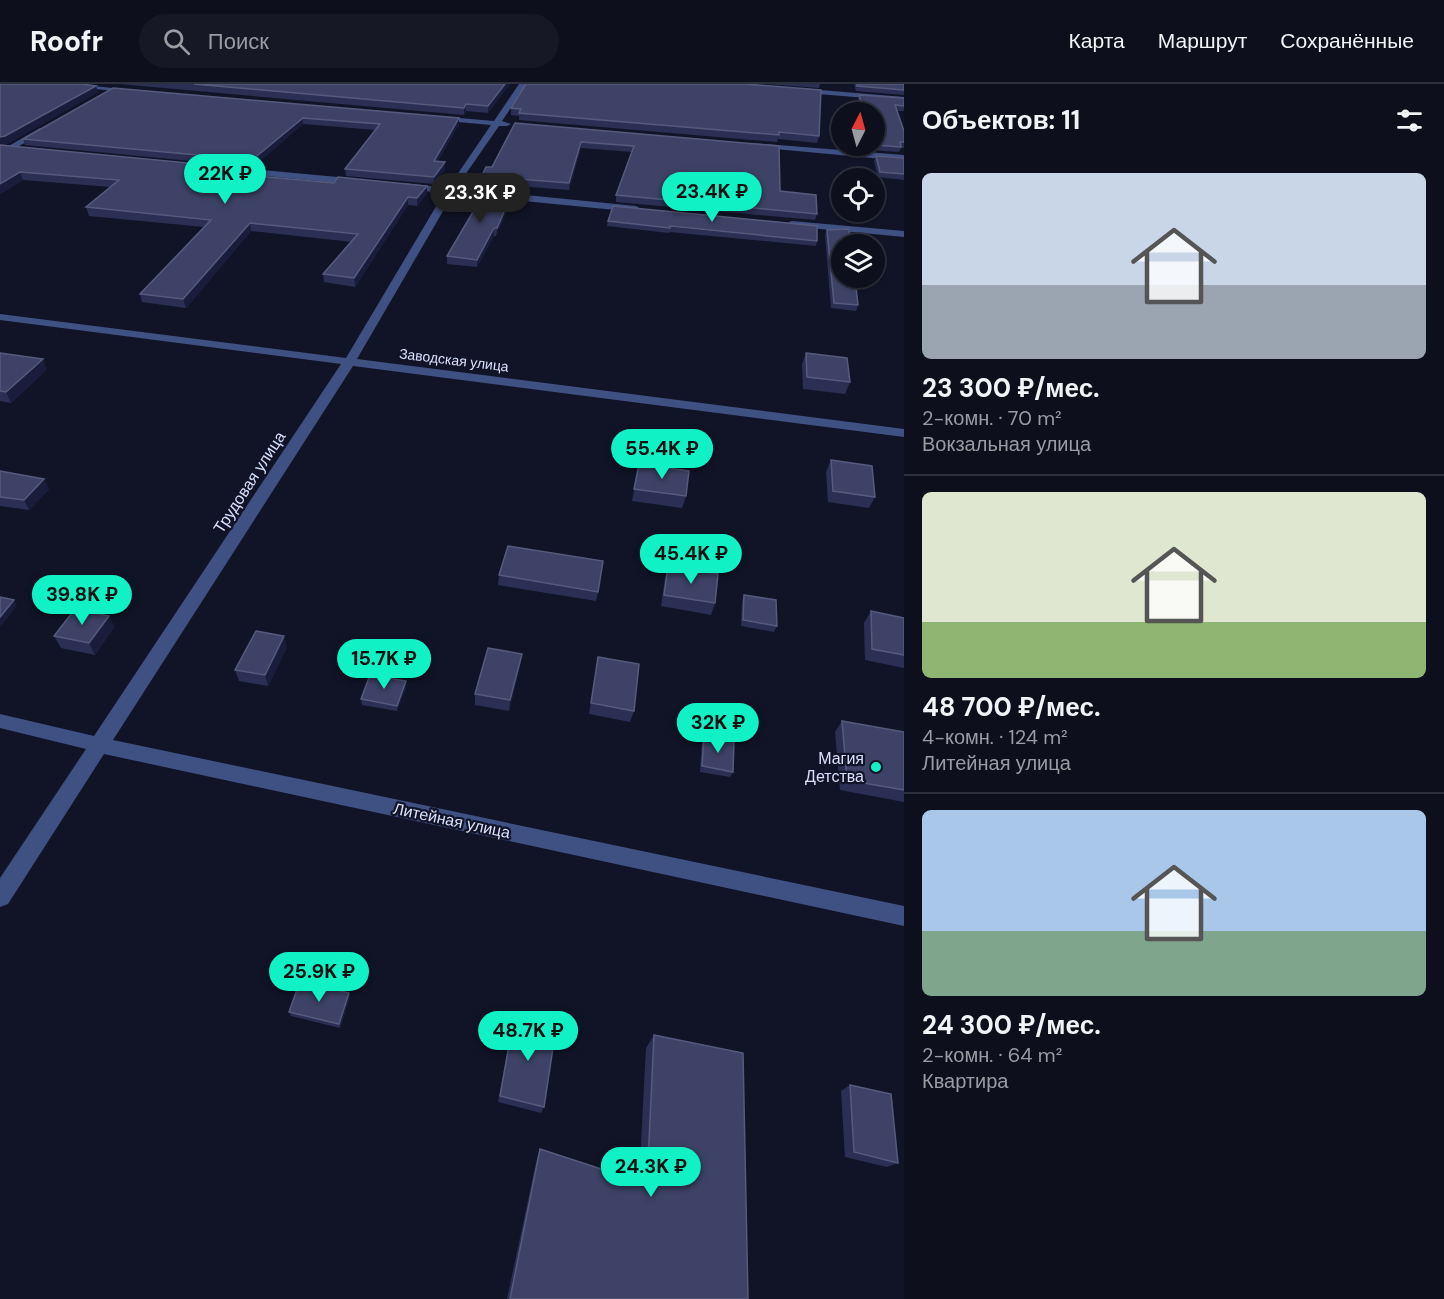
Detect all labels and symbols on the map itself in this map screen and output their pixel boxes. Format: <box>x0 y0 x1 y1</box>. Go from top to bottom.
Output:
north arrow <box>831 102 885 156</box>
pin: 22K ₽ <box>183 154 267 205</box>
pin: 23.4K ₽ <box>657 172 767 223</box>
pin: 23.3K ₽ <box>425 173 535 224</box>
street label: Заводская улица <box>398 344 510 376</box>
street label: Трудовая улица <box>209 427 290 537</box>
pin: 55.4K ₽ <box>607 429 717 480</box>
pin: 45.4K ₽ <box>636 534 746 585</box>
pin: 39.8K ₽ <box>27 575 137 626</box>
pin: 15.7K ₽ <box>329 639 439 690</box>
pin: 32K ₽ <box>676 703 760 754</box>
place label: Магия Детства <box>805 748 864 787</box>
marker: Магия Детства <box>869 760 883 774</box>
street label: Литейная улица <box>391 798 512 843</box>
pin: 25.9K ₽ <box>264 952 374 1003</box>
pin: 48.7K ₽ <box>473 1011 583 1062</box>
pin: 24.3K ₽ <box>596 1147 706 1198</box>

